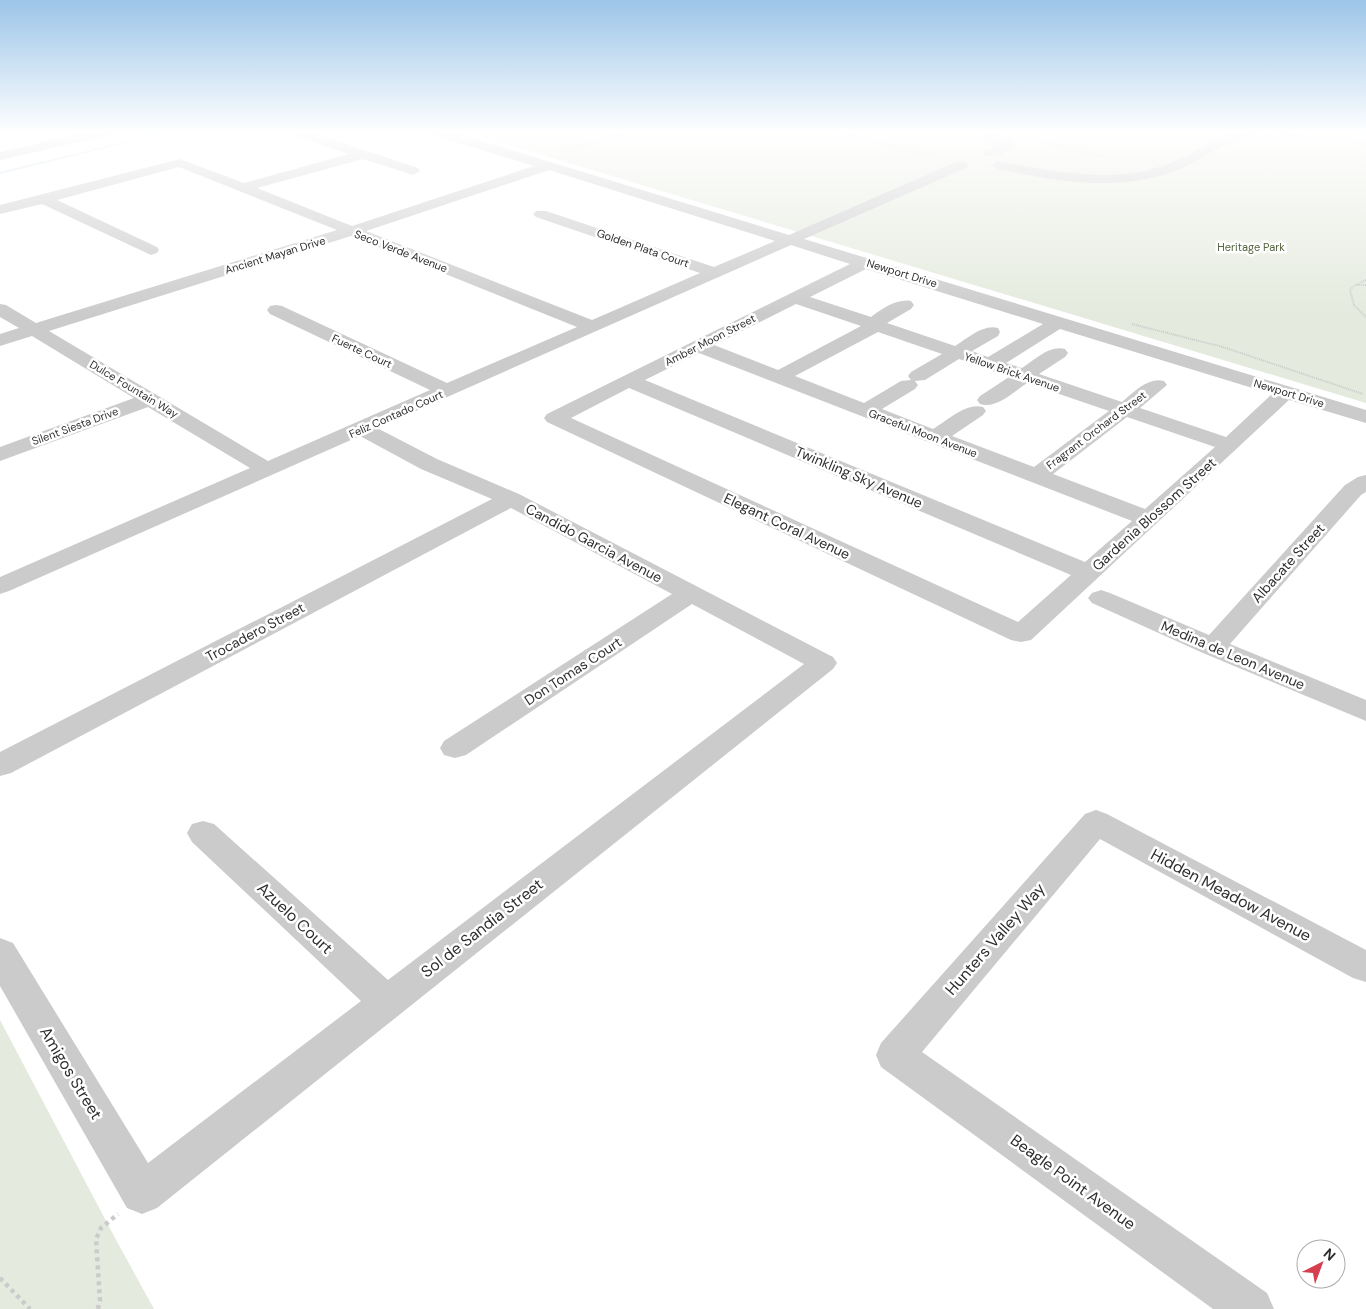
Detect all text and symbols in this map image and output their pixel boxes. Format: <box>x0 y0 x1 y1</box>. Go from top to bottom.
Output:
street label: Golden Plata Court <box>595 226 691 270</box>
street label: Seco Verde Avenue <box>352 227 450 275</box>
street label: Ancient Mayan Drive <box>223 233 327 277</box>
park label: Heritage Park <box>1217 240 1285 254</box>
street label: Newport Drive <box>865 256 939 290</box>
street label: Amber Moon Street <box>662 311 758 369</box>
street label: Fuerte Court <box>330 331 394 371</box>
street label: Yellow Brick Avenue <box>963 349 1061 395</box>
street label: Dulce Fountain Way <box>87 357 181 421</box>
street label: Newport Drive <box>1252 376 1326 410</box>
street label: Feliz Contado Court <box>347 387 445 441</box>
street label: Fragrant Orchard Street <box>1043 388 1149 472</box>
street label: Silent Siesta Drive <box>30 404 120 448</box>
street label: Graceful Moon Avenue <box>867 406 979 460</box>
street label: Twinkling Sky Avenue <box>793 442 925 512</box>
street label: Gardenia Blossom Street <box>1088 454 1220 574</box>
street label: Elegant Coral Avenue <box>721 489 853 563</box>
street label: Candido Garcia Avenue <box>523 499 665 587</box>
street label: Albacate Street <box>1248 519 1328 607</box>
street label: Trocadero Street <box>203 598 307 666</box>
street label: Medina de Leon Avenue <box>1158 617 1308 693</box>
street label: Don Tomas Court <box>521 633 625 709</box>
street label: Hidden Meadow Avenue <box>1147 844 1315 946</box>
street label: Sol de Sandia Street <box>417 874 547 982</box>
street label: Azuelo Court <box>253 878 337 958</box>
street label: Hunters Valley Way <box>940 878 1050 1000</box>
street label: Amigos Street <box>35 1023 107 1123</box>
street label: Beagle Point Avenue <box>1006 1130 1140 1234</box>
north arrow <box>1296 1239 1346 1289</box>
text: N <box>1320 1244 1340 1264</box>

